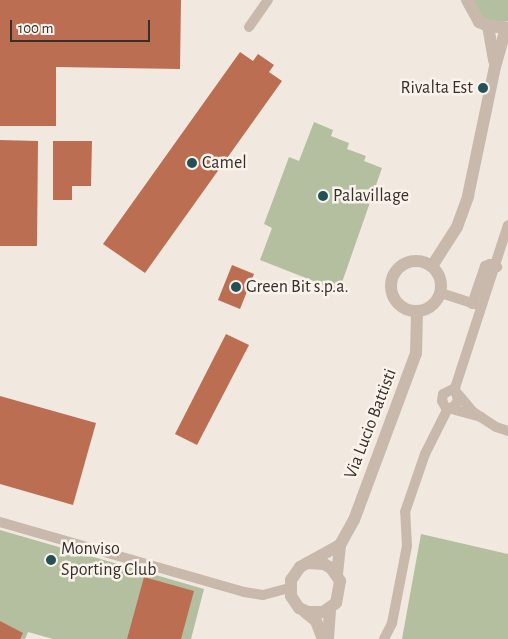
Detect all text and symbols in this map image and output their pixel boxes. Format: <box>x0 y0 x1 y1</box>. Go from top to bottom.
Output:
scale bar <box>12 10 152 42</box>
text: 100 m <box>18 21 53 36</box>
place label: Rivalta Est <box>400 77 473 99</box>
marker: Rivalta Est <box>477 82 489 94</box>
place label: Camel <box>202 152 247 174</box>
marker: Camel <box>186 157 198 169</box>
place label: Palavillage <box>333 185 409 207</box>
marker: Palavillage <box>317 190 329 202</box>
place label: Green Bit s.p.a. <box>246 276 349 298</box>
marker: Green Bit s.p.a. <box>230 281 242 293</box>
street label: Via Lucio Battisti <box>340 366 402 482</box>
place label: Monviso Sporting Club <box>61 539 156 582</box>
marker: Monviso Sporting Club <box>45 554 57 566</box>

